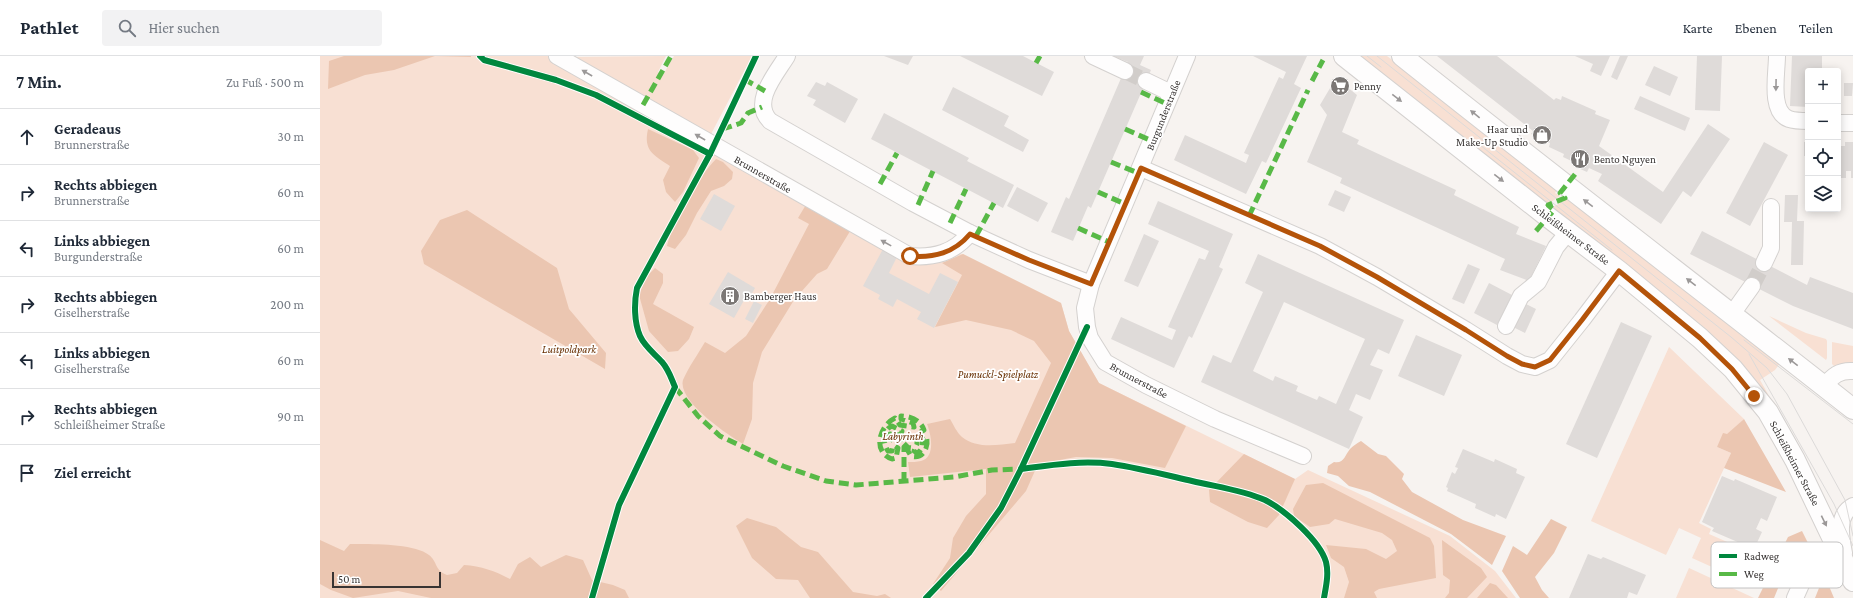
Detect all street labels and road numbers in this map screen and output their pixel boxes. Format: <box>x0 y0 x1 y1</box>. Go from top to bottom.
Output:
street label: Burgunderstraße <box>1143 78 1184 152</box>
street label: Brunnerstraße <box>732 153 794 195</box>
street label: Schleißheimer Straße <box>1530 201 1612 267</box>
street label: Brunnerstraße <box>1108 360 1170 400</box>
street label: Schleißheimer Straße <box>1768 419 1822 508</box>

